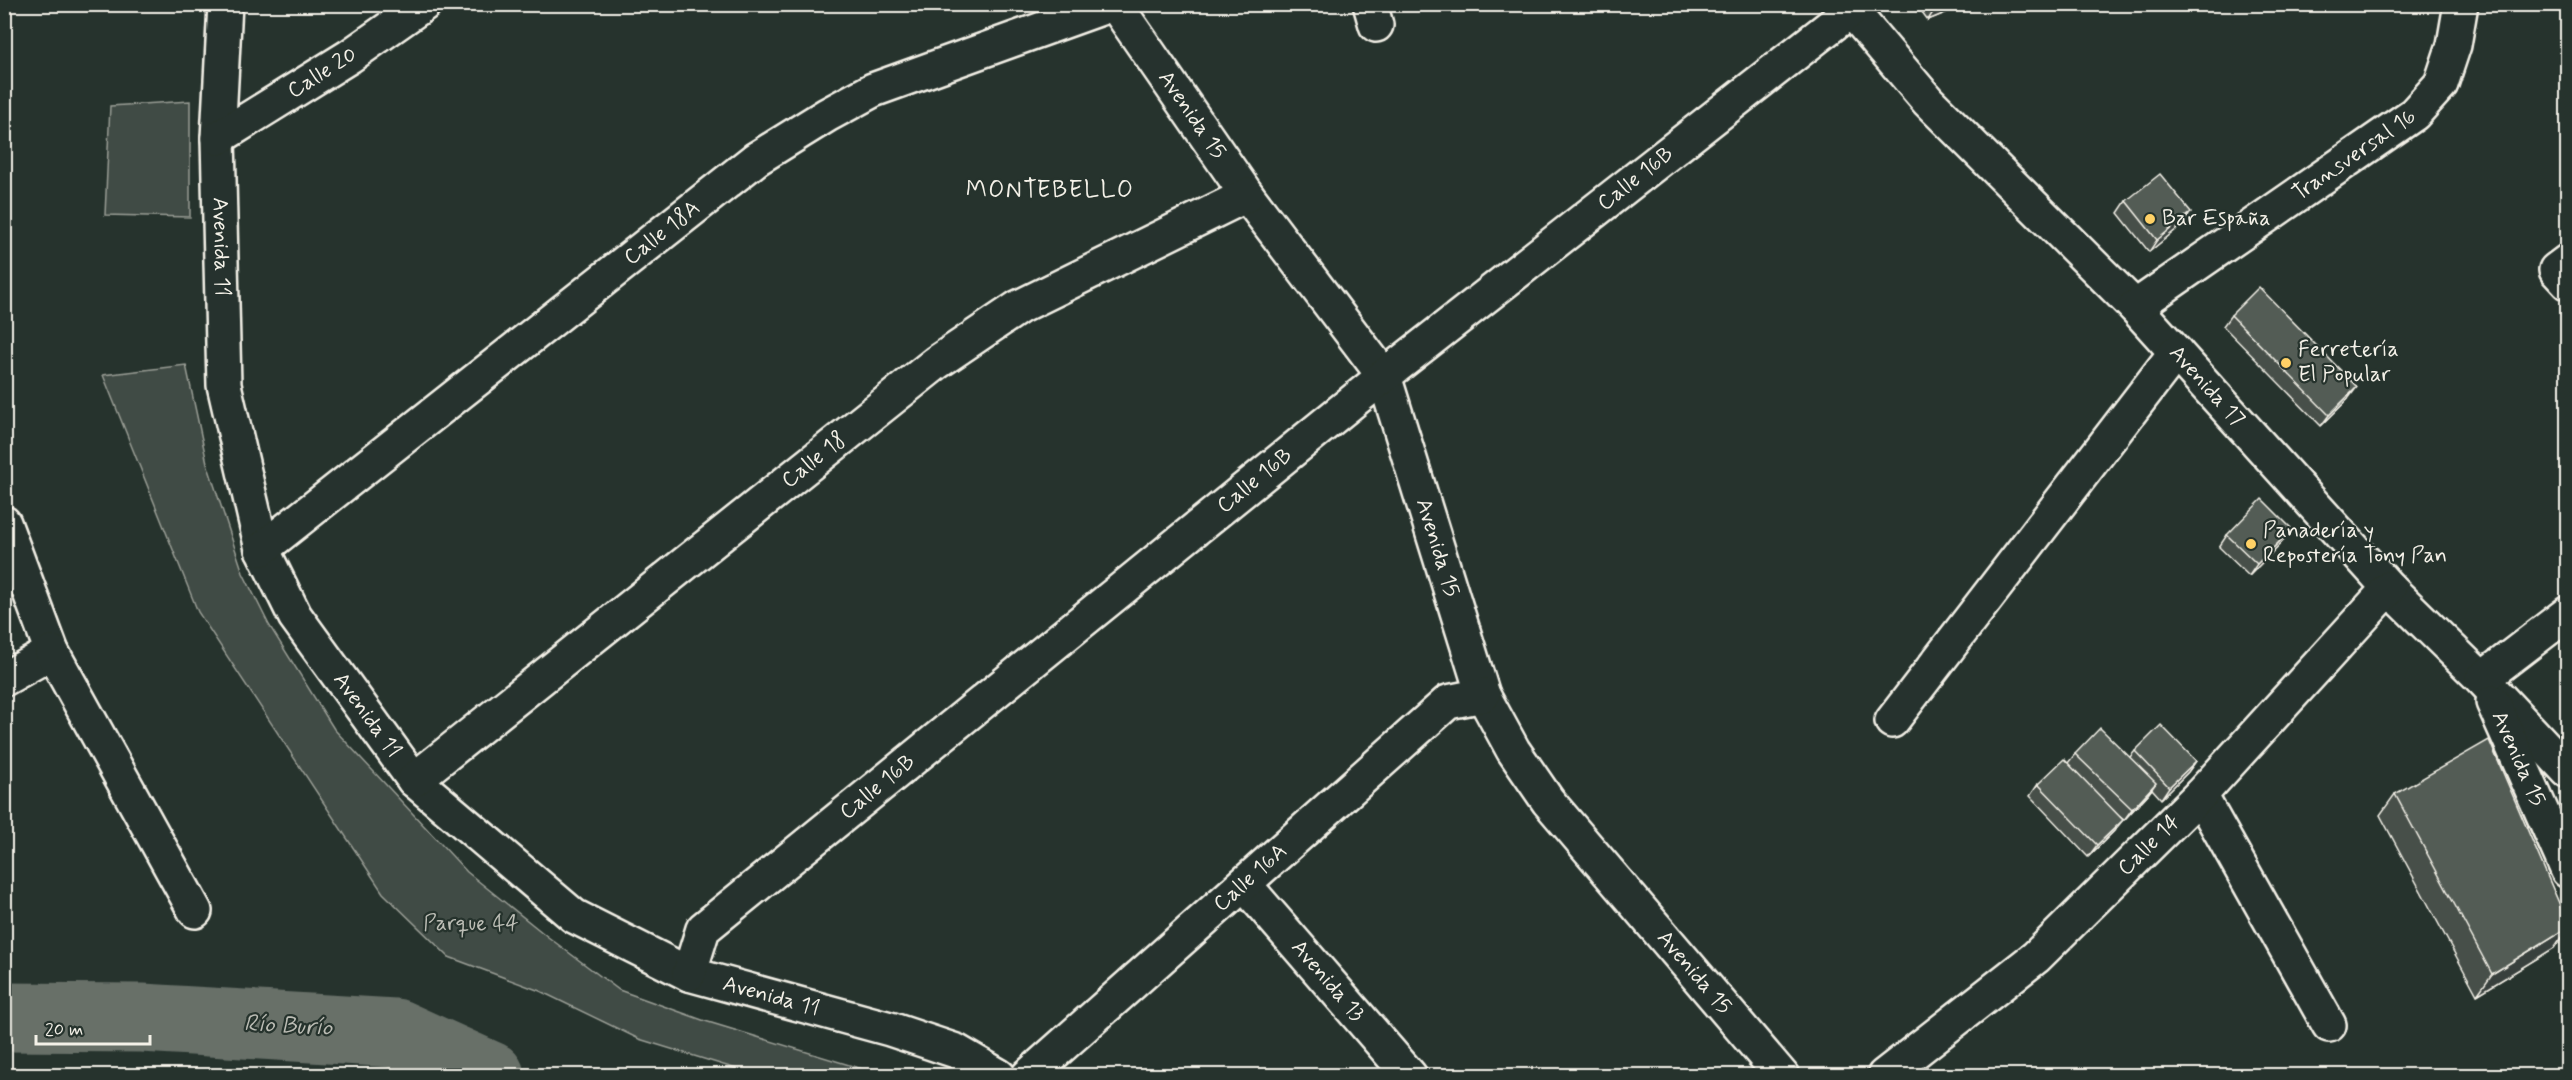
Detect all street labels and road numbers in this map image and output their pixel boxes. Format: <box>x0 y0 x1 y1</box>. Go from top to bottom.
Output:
street label: Calle 20 <box>283 41 362 105</box>
street label: Avenida 15 <box>1151 65 1232 165</box>
street label: Transversal 16 <box>2287 103 2422 208</box>
street label: Calle 16B <box>1592 140 1679 217</box>
street label: Calle 18A <box>618 194 706 272</box>
street label: Avenida 11 <box>205 197 236 297</box>
street label: Avenida 17 <box>2163 340 2251 433</box>
street label: Calle 18 <box>776 426 852 495</box>
street label: Calle 16B <box>1211 442 1298 520</box>
street label: Avenida 15 <box>1409 495 1466 600</box>
street label: Avenida 11 <box>327 667 408 764</box>
street label: Avenida 15 <box>2485 707 2552 811</box>
street label: Calle 16B <box>834 748 921 826</box>
street label: Calle 14 <box>2112 808 2186 882</box>
street label: Calle 16A <box>1208 838 1293 918</box>
street label: Avenida 15 <box>1650 925 1738 1020</box>
street label: Avenida 13 <box>1285 934 1371 1027</box>
street label: Avenida 11 <box>720 970 823 1023</box>

